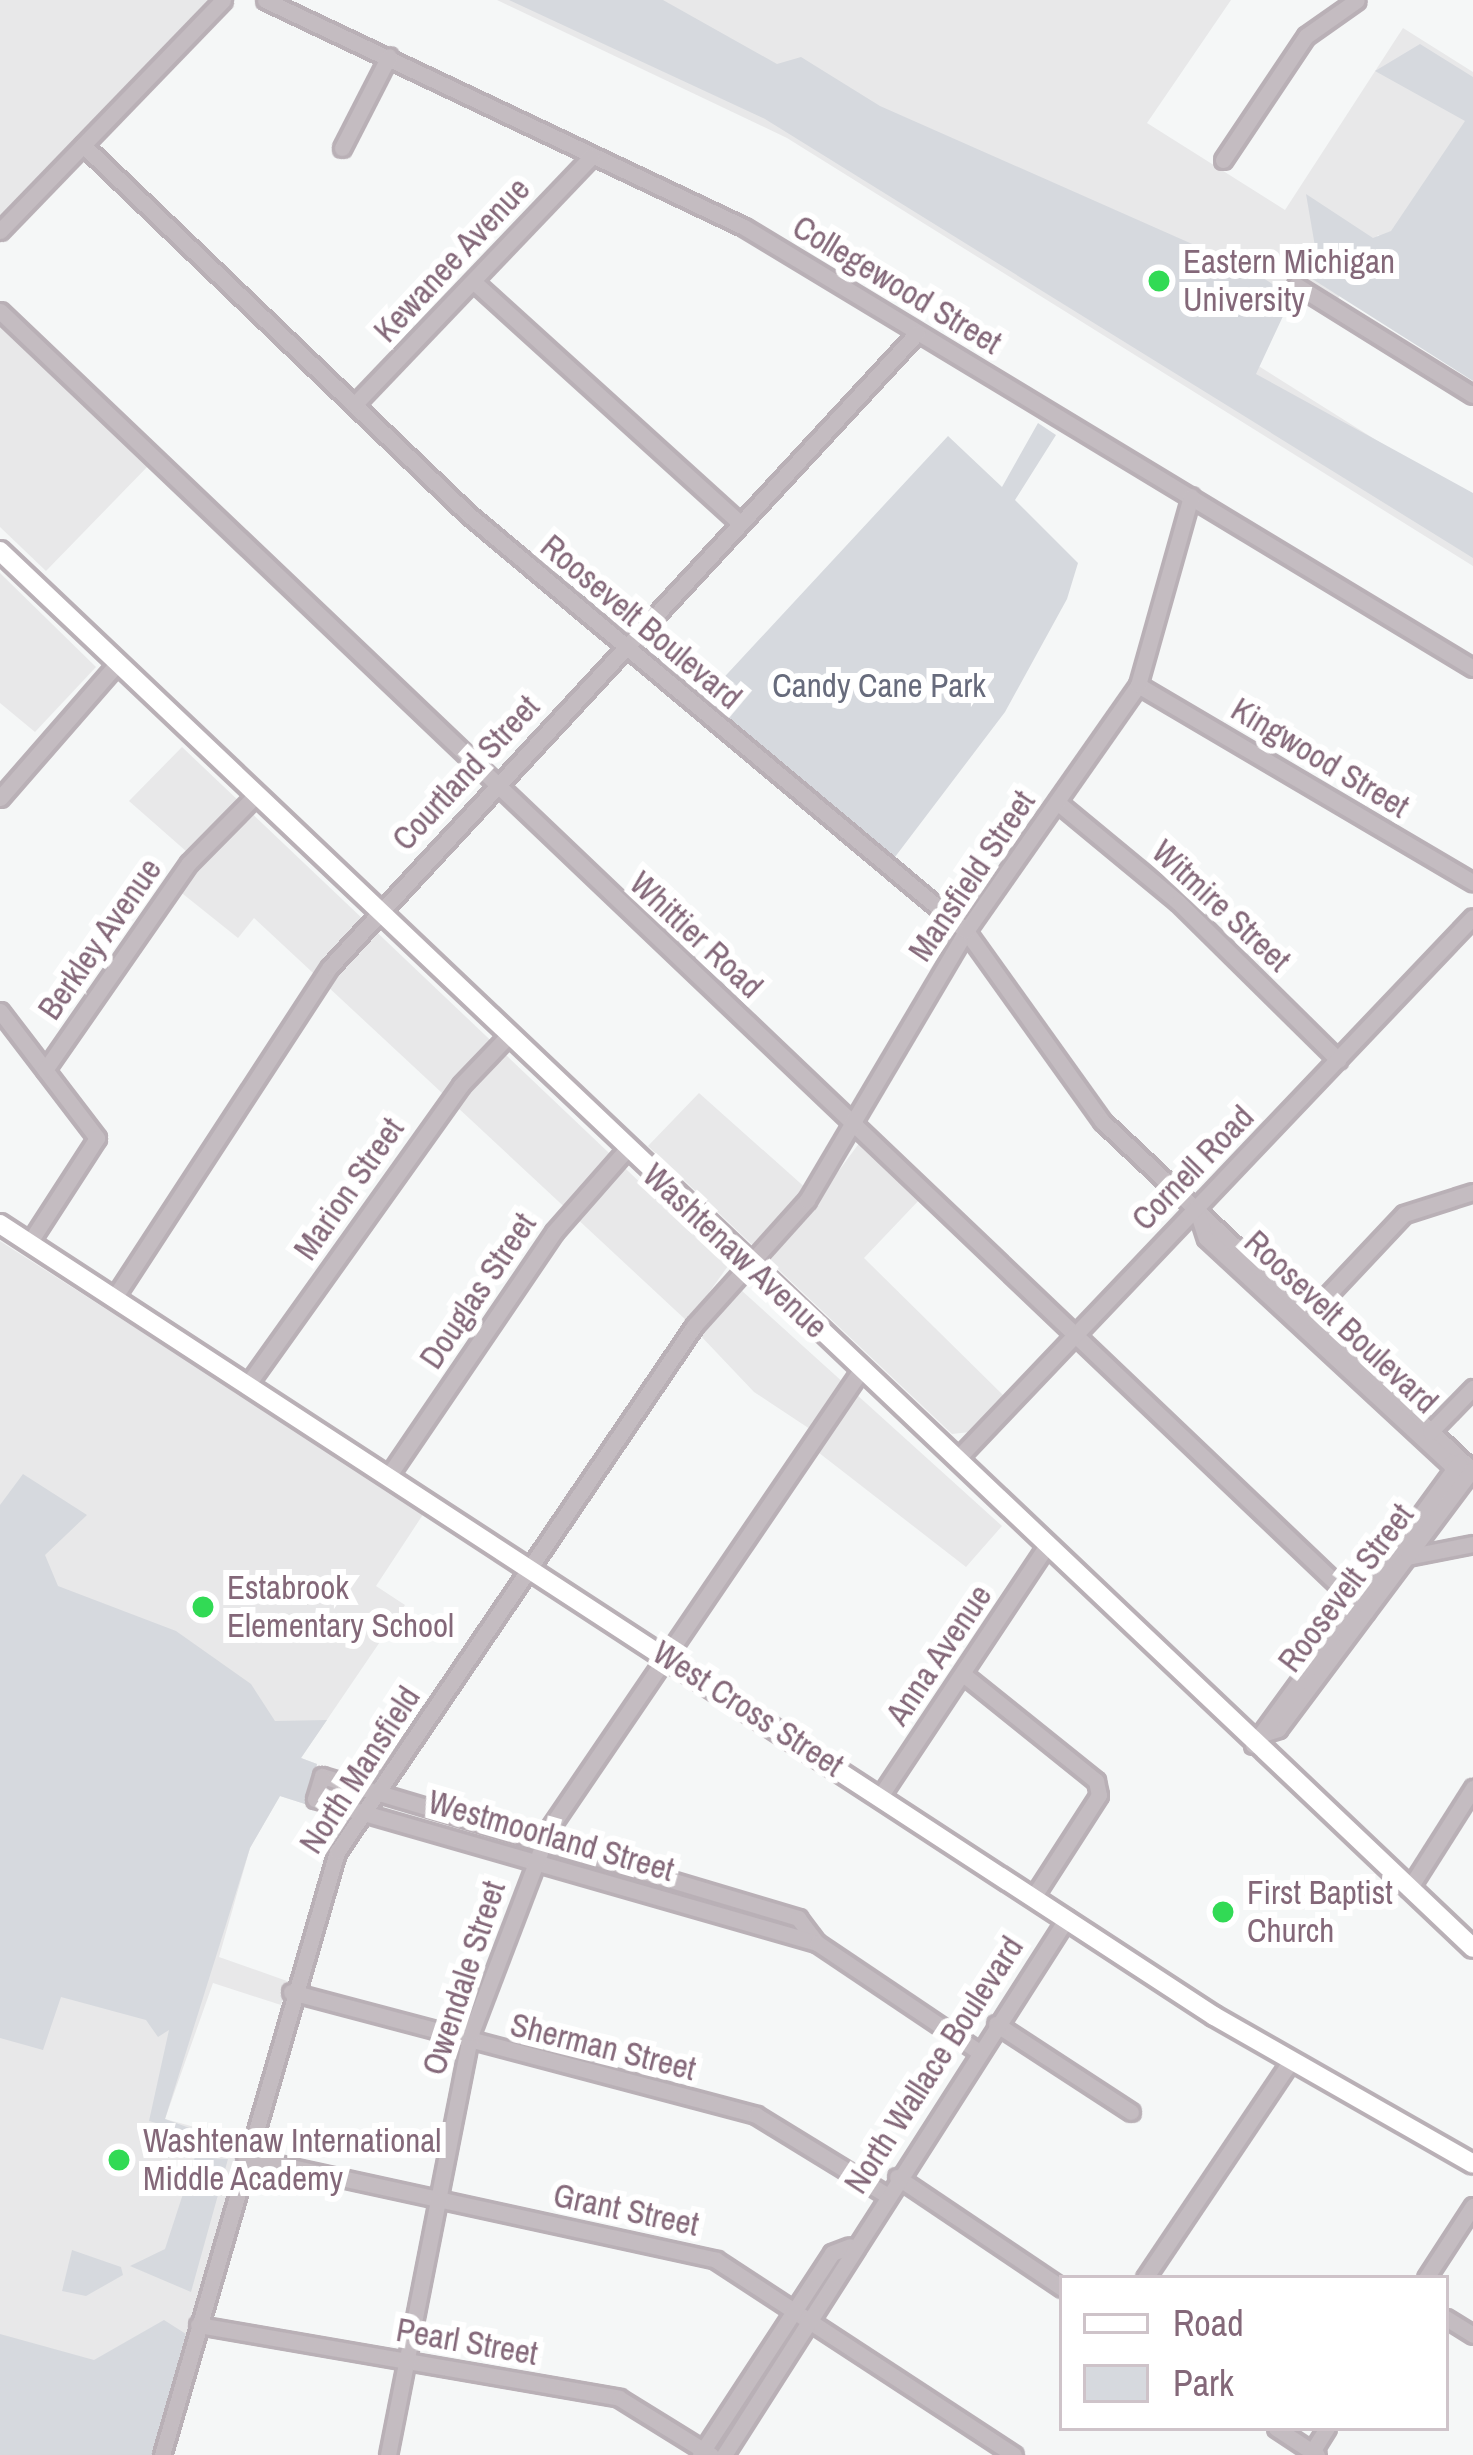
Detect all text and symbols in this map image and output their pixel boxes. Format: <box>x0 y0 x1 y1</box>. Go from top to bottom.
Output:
street label: Kewanee Avenue <box>365 169 539 351</box>
street label: Collegewood Street <box>786 207 1008 363</box>
place label: Eastern Michigan University <box>1183 242 1395 320</box>
marker: Eastern Michigan University <box>1146 268 1172 294</box>
street label: Roosevelt Boulevard <box>533 527 749 717</box>
park label: Candy Cane Park <box>772 666 986 706</box>
street label: Courtland Street <box>384 687 548 859</box>
street label: Kingwood Street <box>1224 690 1416 826</box>
street label: Mansfield Street <box>900 783 1044 969</box>
street label: Witmire Street <box>1144 832 1298 980</box>
street label: Berkley Avenue <box>30 850 170 1028</box>
street label: Whittier Road <box>621 864 771 1006</box>
street label: Cornell Road <box>1124 1097 1262 1239</box>
street label: Marion Street <box>286 1110 412 1268</box>
street label: Washtenaw Avenue <box>634 1155 836 1347</box>
street label: Douglas Street <box>412 1206 544 1376</box>
street label: Roosevelt Boulevard <box>1236 1222 1446 1422</box>
street label: Roosevelt Street <box>1270 1496 1422 1680</box>
place label: Estabrook Elementary School <box>227 1568 454 1646</box>
street label: Anna Avenue <box>877 1577 1001 1733</box>
marker: Estabrook Elementary School <box>190 1594 216 1620</box>
street label: West Cross Street <box>645 1633 851 1785</box>
street label: North Mansfield <box>291 1679 429 1861</box>
street label: Westmoorland Street <box>424 1782 678 1890</box>
place label: First Baptist Church <box>1247 1873 1393 1951</box>
street label: Owendale Street <box>414 1876 514 2080</box>
marker: First Baptist Church <box>1210 1899 1236 1925</box>
street label: North Wallace Boulevard <box>836 1929 1032 2201</box>
street label: Sherman Street <box>506 2005 700 2089</box>
place label: Washtenaw International Middle Academy <box>143 2121 441 2199</box>
marker: Washtenaw International Middle Academy <box>106 2147 132 2173</box>
street label: Grant Street <box>550 2175 702 2245</box>
legend <box>1059 2275 1449 2431</box>
text: Road <box>1173 2299 1244 2347</box>
street label: Pearl Street <box>393 2310 541 2374</box>
text: Park <box>1173 2359 1234 2407</box>

